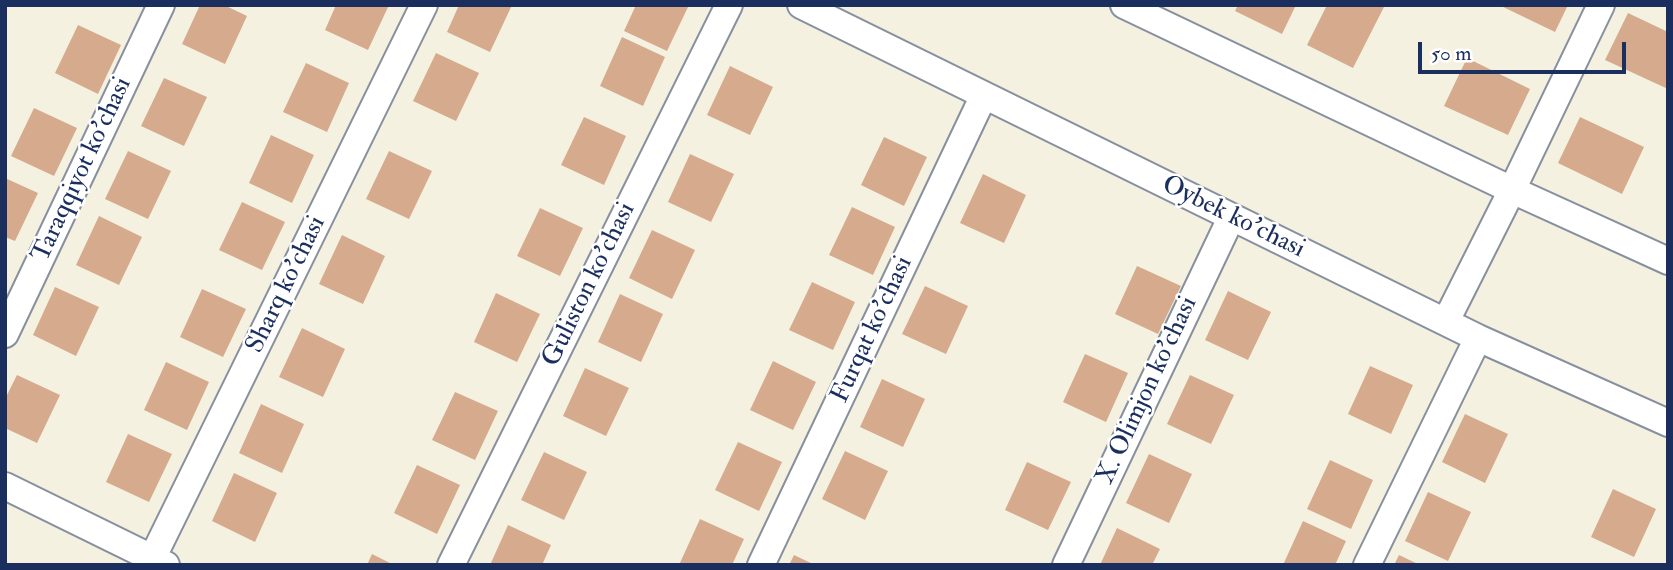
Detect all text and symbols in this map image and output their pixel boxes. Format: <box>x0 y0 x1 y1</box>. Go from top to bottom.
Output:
scale bar <box>1421 28 1629 72</box>
text: 50 m <box>1431 40 1472 67</box>
street label: Taraqqiyot ko'chasi <box>27 73 139 267</box>
street label: Oybek ko'chasi <box>1156 170 1310 266</box>
street label: Guliston ko'chasi <box>537 198 643 372</box>
street label: Sharq ko'chasi <box>240 211 334 359</box>
street label: Furqat ko'chasi <box>825 252 921 408</box>
street label: X. Olimjon ko'chasi <box>1091 292 1205 490</box>

